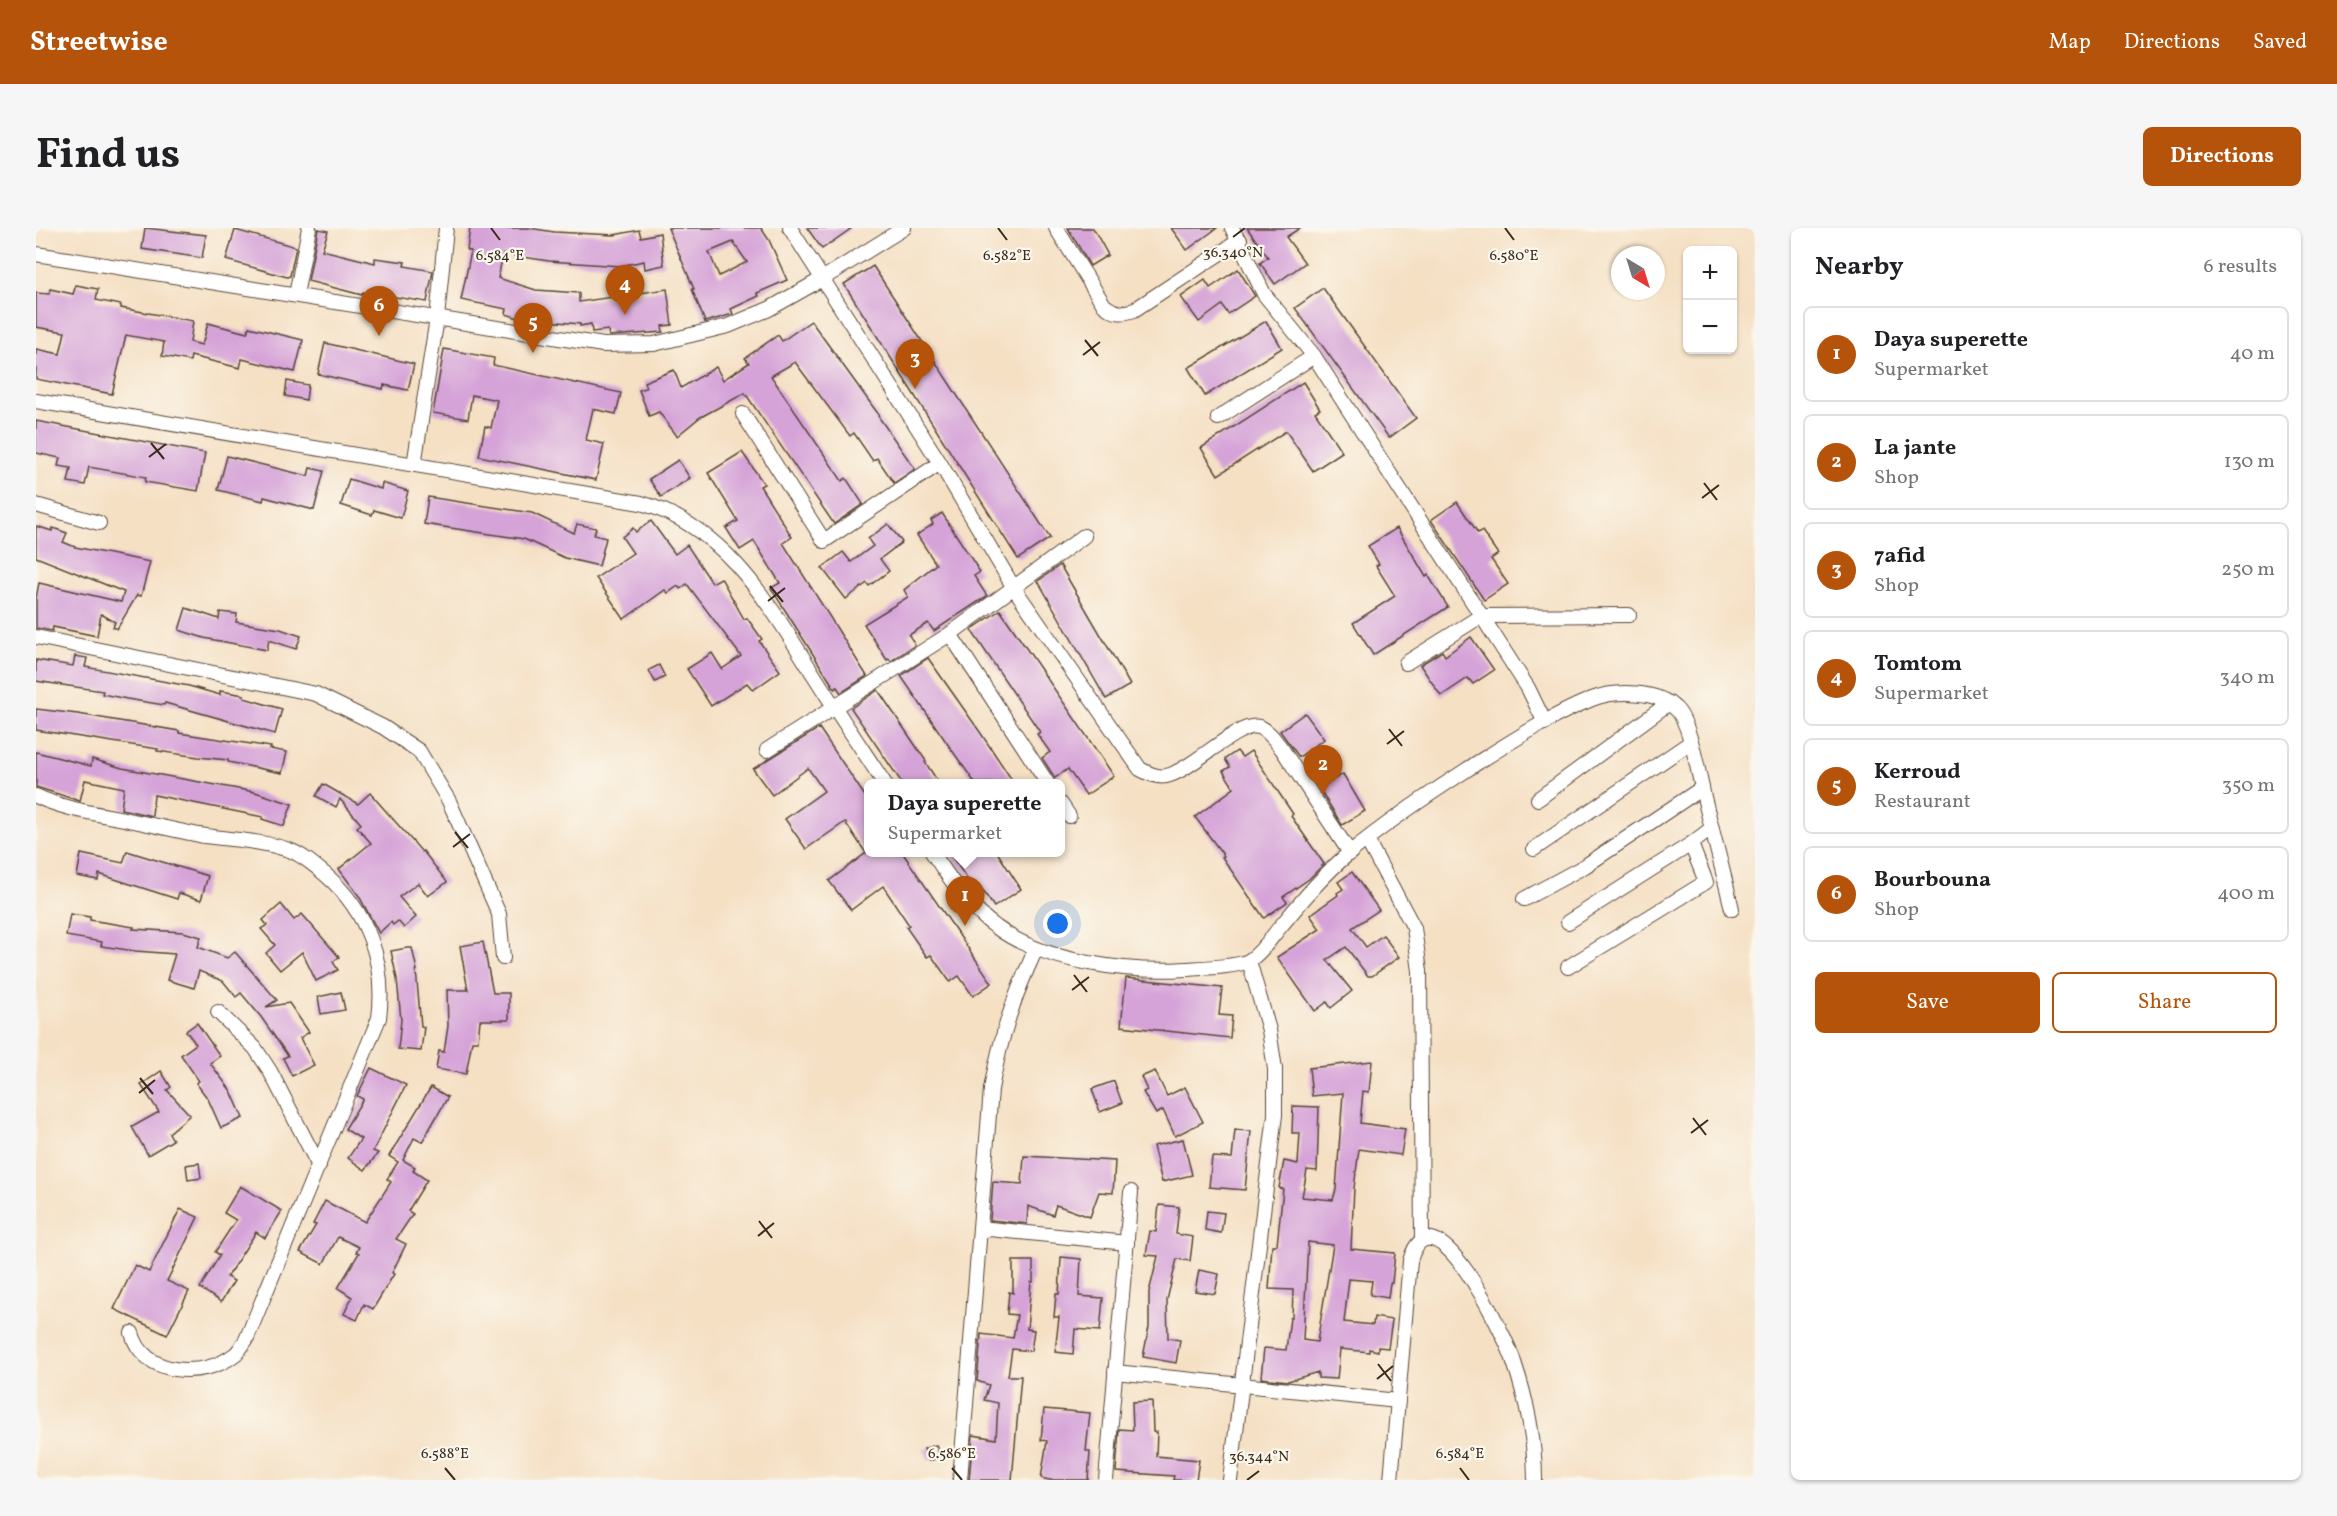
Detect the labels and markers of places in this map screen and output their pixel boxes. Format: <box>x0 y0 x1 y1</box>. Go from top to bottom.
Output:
pin: 4 <box>606 266 644 315</box>
pin: 6 <box>360 286 398 336</box>
pin: 5 <box>514 304 552 353</box>
pin: 3 <box>896 340 934 389</box>
pin: 2 <box>1304 746 1342 795</box>
pin: 1 <box>946 876 984 926</box>

